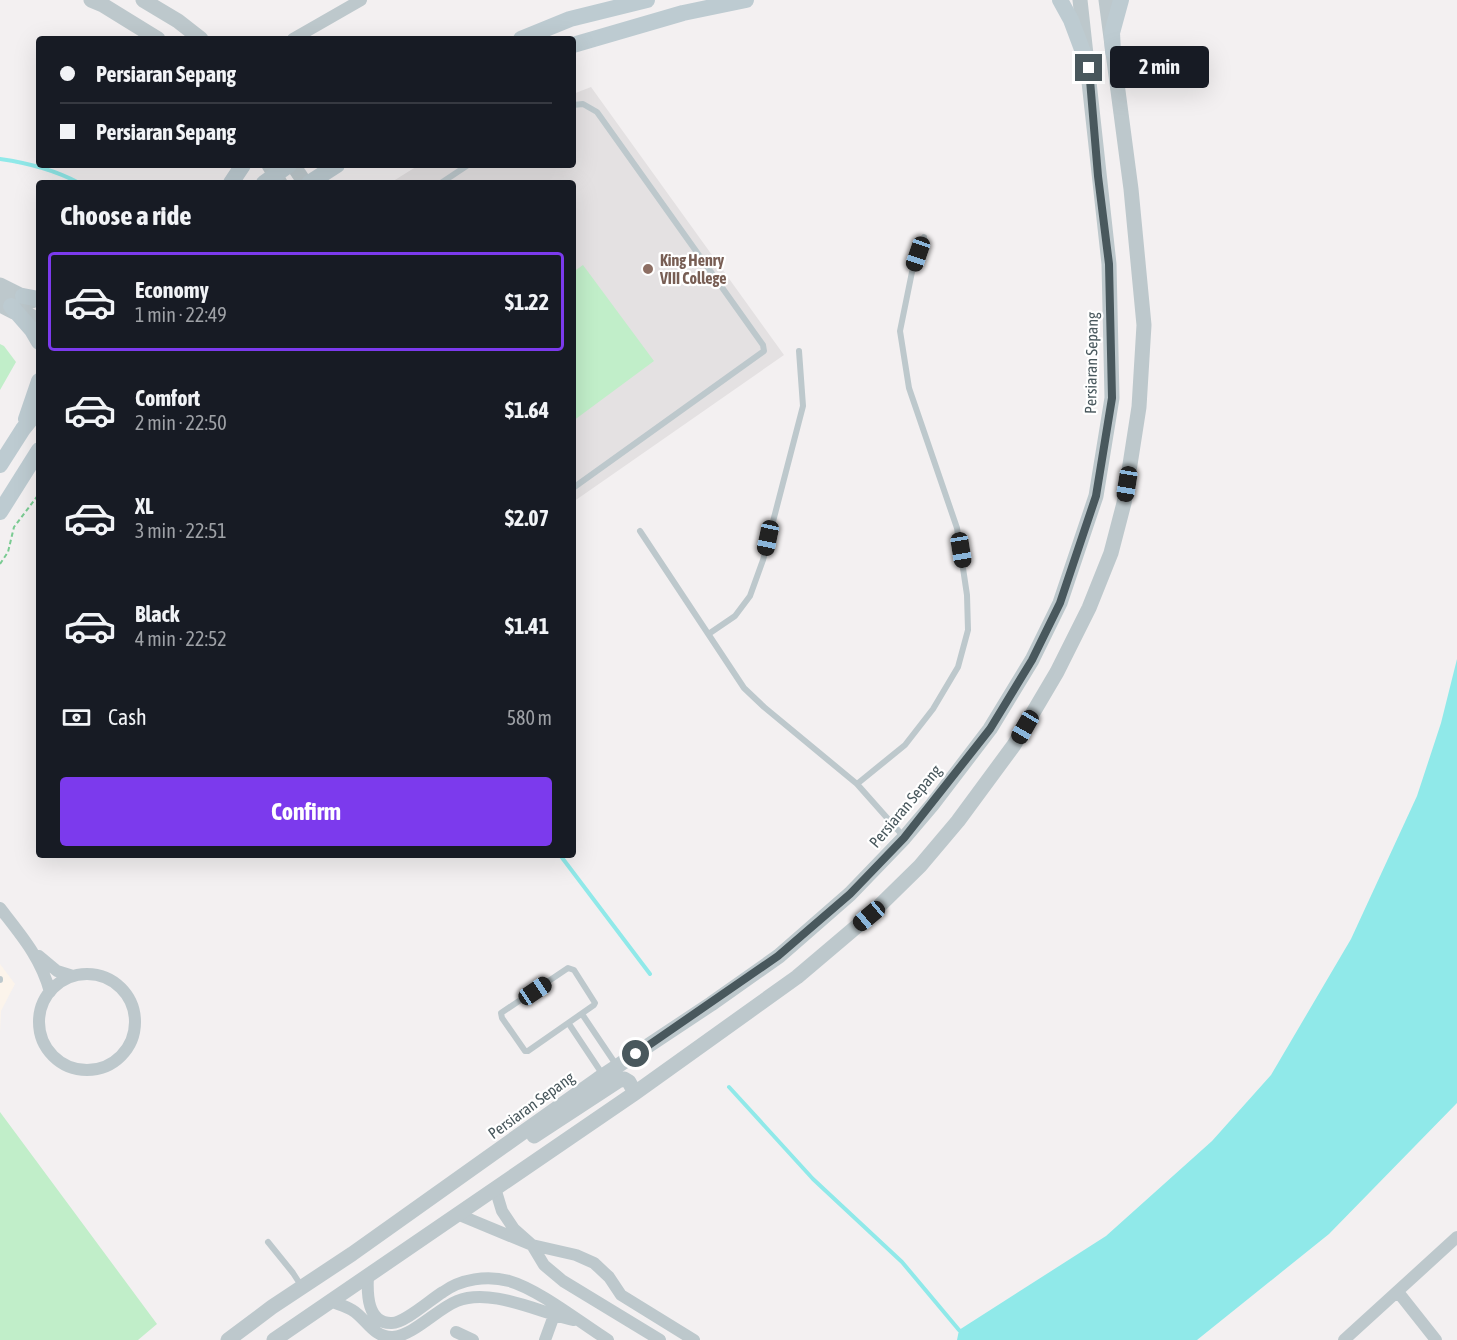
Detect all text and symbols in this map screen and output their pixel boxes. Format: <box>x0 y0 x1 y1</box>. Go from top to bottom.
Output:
callout: 2 min <box>1110 47 1209 89</box>
route end <box>1075 54 1102 81</box>
text: 2 min <box>1139 55 1180 78</box>
text: Persiaran Sepang <box>96 61 236 87</box>
text: Persiaran Sepang <box>96 119 236 145</box>
text: Choose a ride <box>60 200 192 231</box>
car <box>904 234 932 274</box>
place label: King Henry VIII College <box>659 251 726 287</box>
marker: King Henry VIII College <box>641 262 655 276</box>
icon: car <box>63 275 117 329</box>
text: Economy <box>135 277 209 303</box>
text: $1.22 <box>505 289 549 315</box>
text: 1 min · 22:49 <box>135 303 227 326</box>
street label: Persiaran Sepang <box>1081 312 1102 414</box>
icon: car <box>63 383 117 437</box>
text: Comfort <box>135 385 200 411</box>
text: $1.64 <box>505 397 549 423</box>
text: 2 min · 22:50 <box>135 411 227 434</box>
car <box>1115 465 1139 503</box>
icon: car <box>63 491 117 545</box>
text: XL <box>135 493 153 519</box>
text: $2.07 <box>505 505 549 531</box>
text: 3 min · 22:51 <box>135 519 227 542</box>
car <box>755 519 781 557</box>
car <box>949 531 973 569</box>
icon: car <box>63 599 117 653</box>
text: Black <box>135 601 179 627</box>
text: $1.41 <box>505 613 549 639</box>
text: 4 min · 22:52 <box>135 627 227 650</box>
icon: cash <box>60 701 93 734</box>
text: Cash <box>108 704 147 730</box>
text: 580 m <box>507 706 552 729</box>
car <box>1008 707 1042 747</box>
street label: Persiaran Sepang <box>865 761 945 851</box>
button: Confirm <box>60 777 552 846</box>
car <box>849 898 889 934</box>
car <box>515 973 555 1009</box>
route start <box>622 1040 649 1067</box>
street label: Persiaran Sepang <box>485 1068 578 1143</box>

